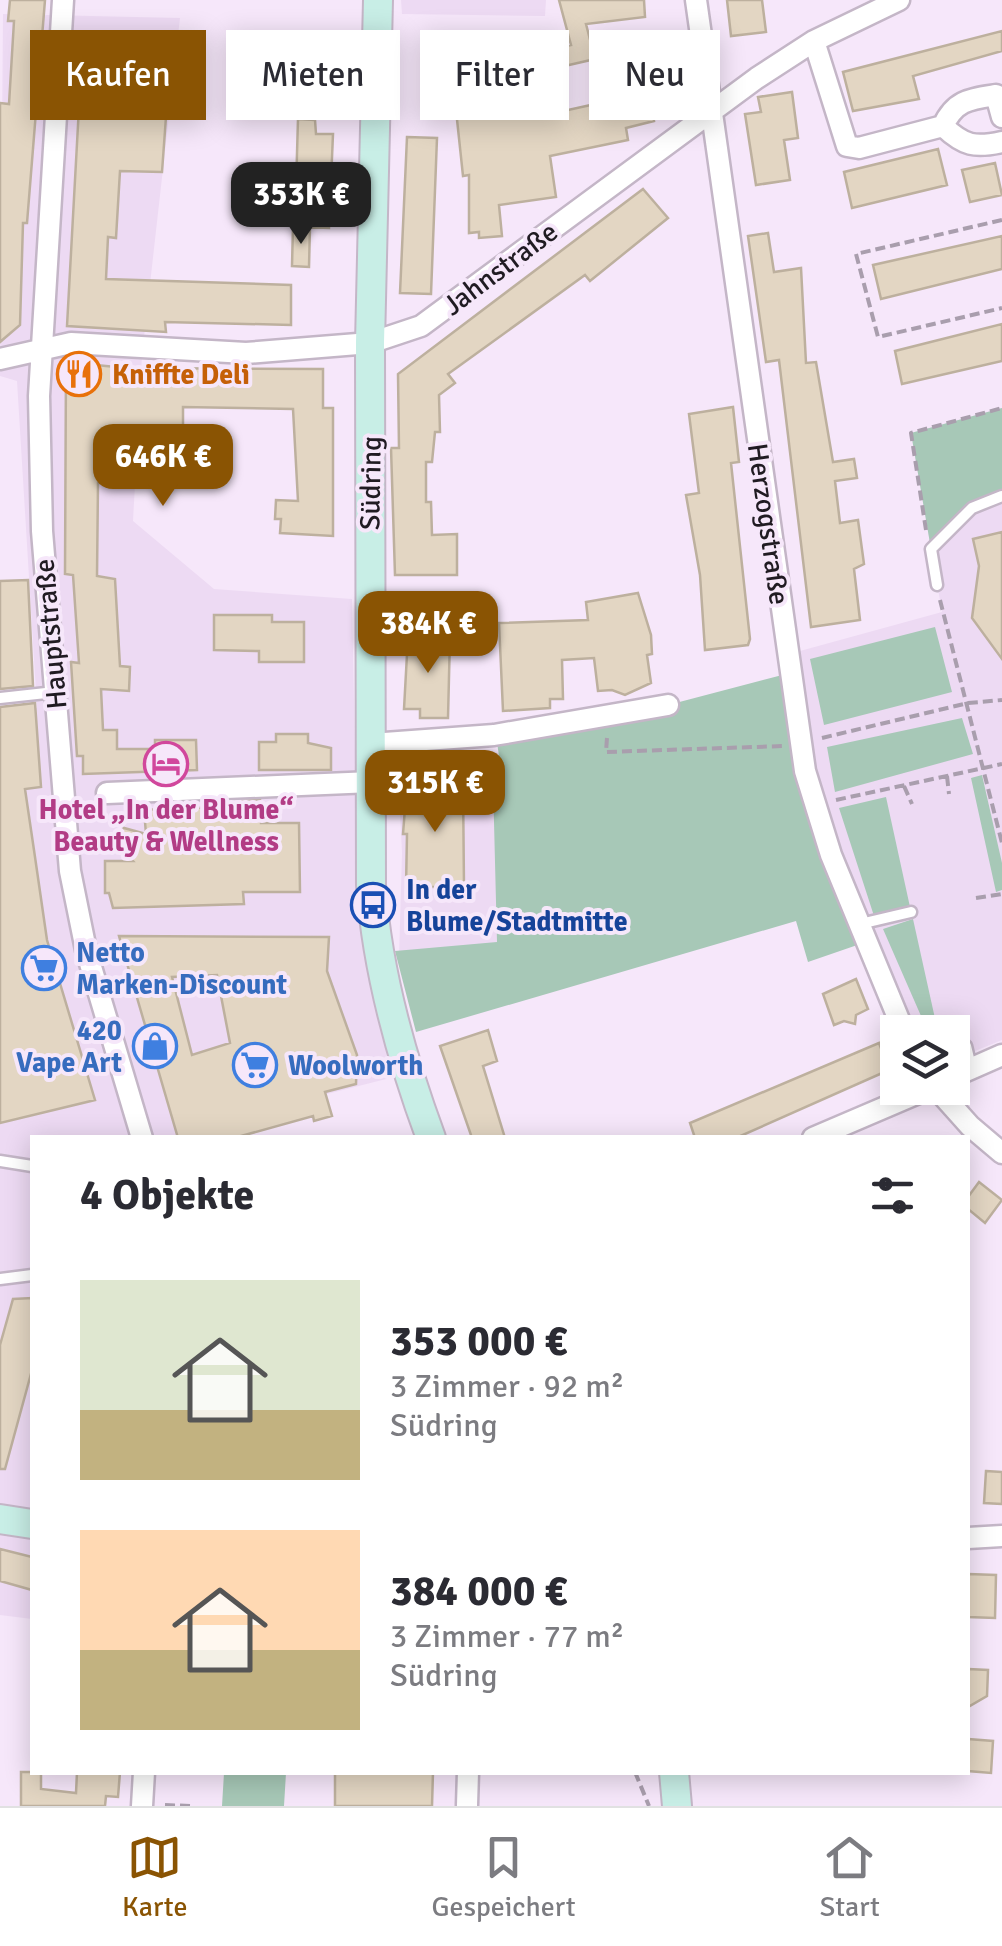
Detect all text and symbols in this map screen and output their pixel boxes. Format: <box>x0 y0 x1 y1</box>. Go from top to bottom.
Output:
chip: Kaufen <box>30 30 206 120</box>
chip: Mieten <box>226 30 400 120</box>
chip: Filter <box>420 30 569 120</box>
chip: Neu <box>589 30 720 120</box>
pin: 353K € <box>220 162 382 247</box>
text: 353K € <box>253 175 349 214</box>
street label: Jahnstraße <box>437 215 565 323</box>
restaurant icon: Kniffte Deli <box>56 351 102 397</box>
place label: Kniffte Deli <box>112 358 250 392</box>
pin: 646K € <box>82 424 244 509</box>
street label: Südring <box>353 436 389 530</box>
text: 646K € <box>115 437 211 476</box>
street label: Herzogstraße <box>740 441 796 607</box>
street label: Hauptstraße <box>27 557 75 711</box>
pin: 384K € <box>347 591 509 676</box>
text: 384K € <box>380 604 476 643</box>
hotel icon: Hotel „In der Blume“ Beauty & Wellness <box>143 741 189 787</box>
pin: 315K € <box>354 750 516 835</box>
text: 315K € <box>387 763 483 802</box>
place label: Hotel „In der Blume“ Beauty & Wellness <box>38 793 294 859</box>
place label: In der Blume/Stadtmitte <box>406 873 628 939</box>
bus stop icon: In der Blume/Stadtmitte <box>350 882 396 928</box>
place label: Netto Marken-Discount <box>76 936 288 1002</box>
supermarket icon: Netto Marken-Discount <box>21 945 67 991</box>
place label: 420 Vape Art <box>16 1014 123 1080</box>
map controls <box>880 1015 970 1105</box>
button: layers <box>880 1015 970 1105</box>
shop icon: 420 Vape Art <box>132 1023 178 1069</box>
supermarket icon: Woolworth <box>232 1042 278 1088</box>
place label: Woolworth <box>288 1049 423 1083</box>
icon: filters <box>865 1168 920 1223</box>
text: 4 Objekte <box>80 1170 254 1221</box>
text: 353 000 € <box>390 1316 567 1367</box>
icon: home <box>160 1320 280 1440</box>
text: 3 Zimmer · 92 m² <box>390 1367 624 1406</box>
text: Südring <box>390 1406 498 1445</box>
text: 384 000 € <box>390 1566 567 1617</box>
icon: home <box>160 1570 280 1690</box>
text: 3 Zimmer · 77 m² <box>390 1617 624 1656</box>
text: Südring <box>390 1656 498 1695</box>
tab: Karte <box>122 1830 187 1924</box>
tab: Gespeichert <box>432 1830 575 1924</box>
tab: Start <box>820 1830 880 1924</box>

